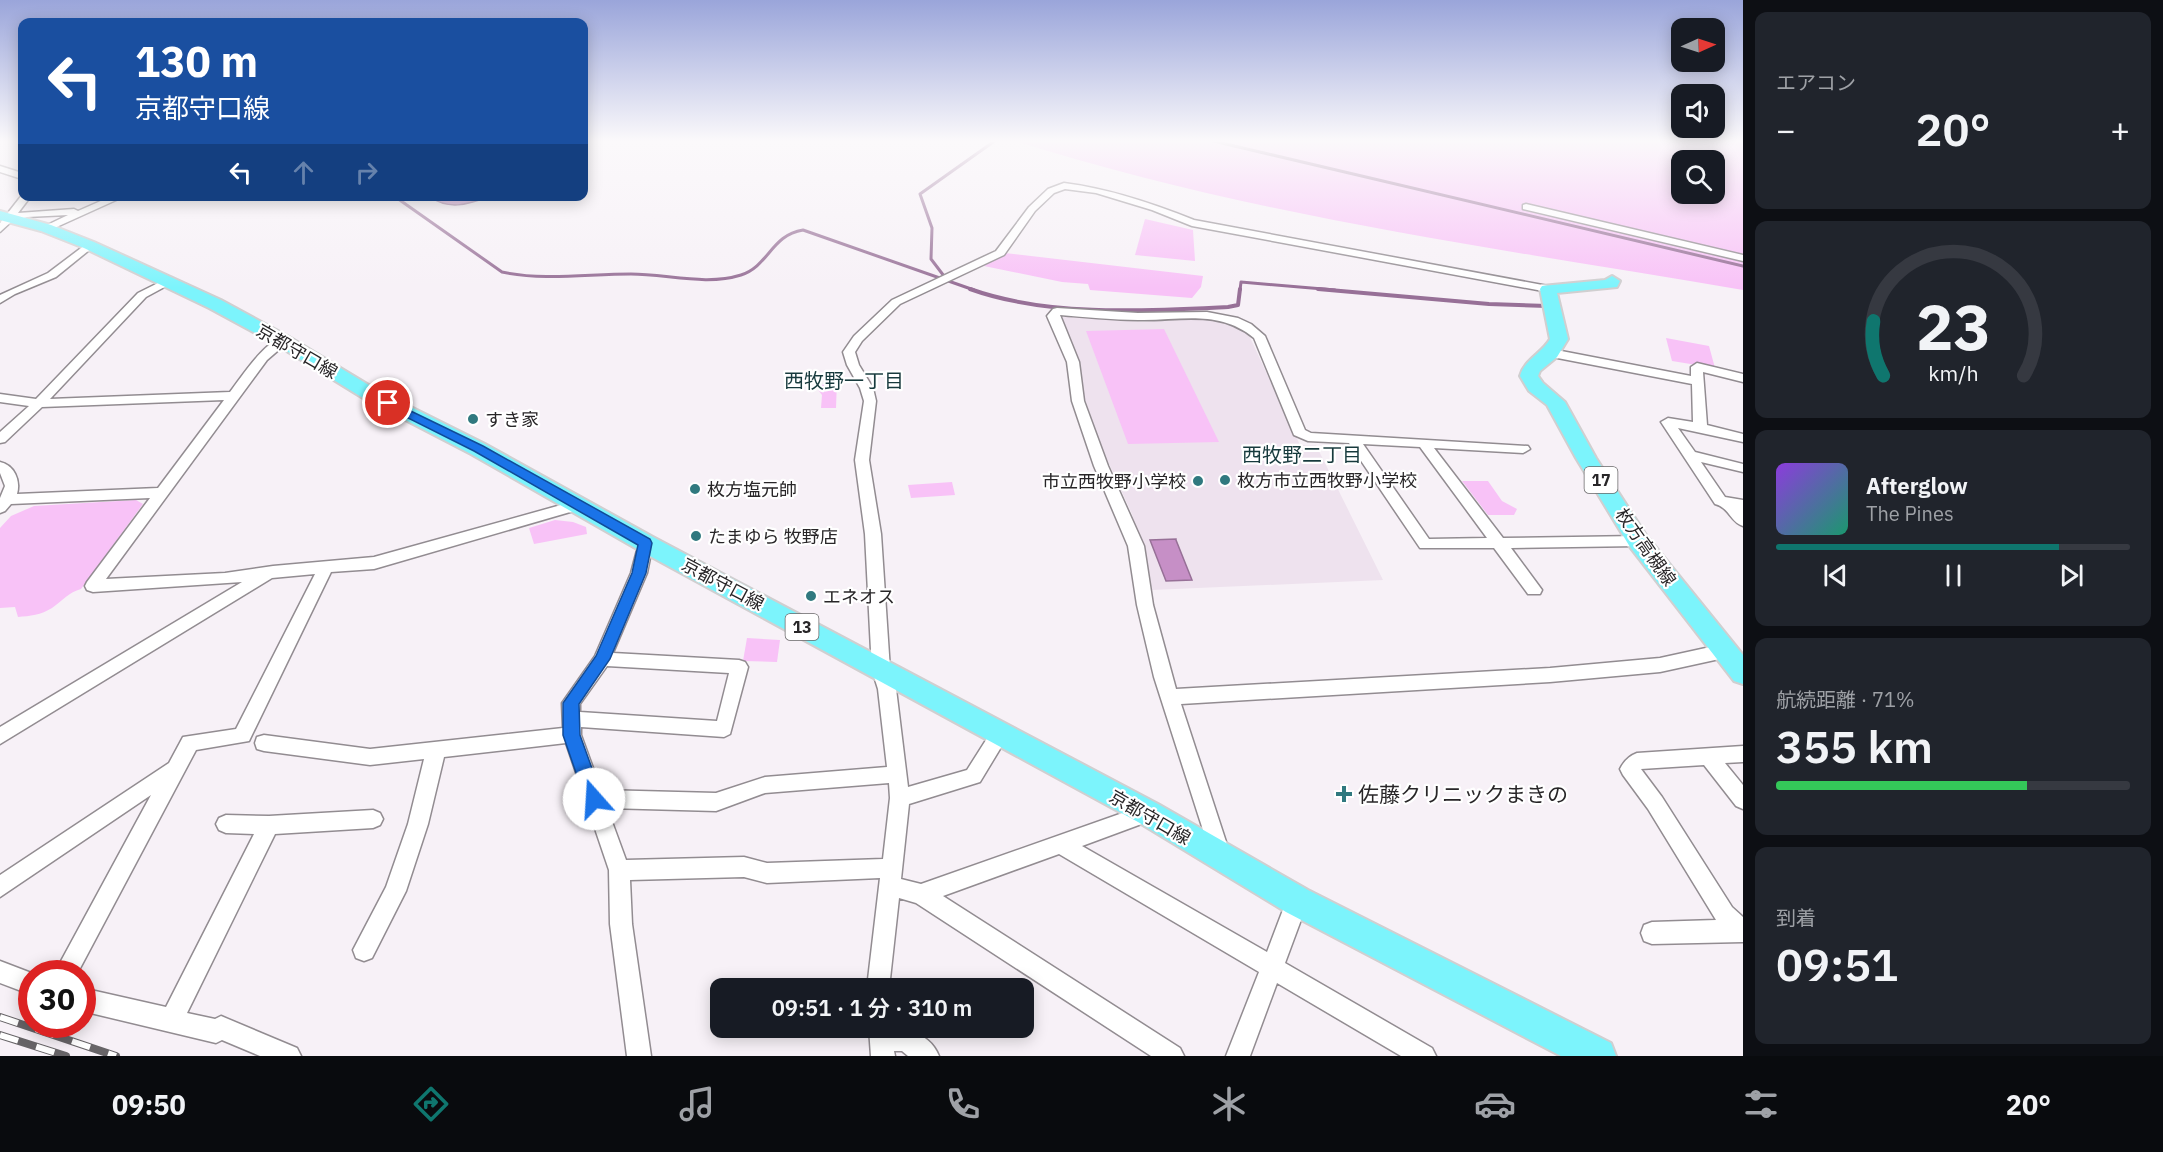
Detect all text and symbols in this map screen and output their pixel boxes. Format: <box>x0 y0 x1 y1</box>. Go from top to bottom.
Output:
north arrow <box>1671 18 1725 72</box>
map controls <box>1671 18 1725 204</box>
text: 130 m <box>135 34 258 89</box>
icon: left <box>36 42 114 120</box>
text: エアコン <box>1776 69 1856 96</box>
button: sound <box>1671 84 1725 138</box>
text: 京都守口線 <box>135 90 270 125</box>
text: 20° <box>1915 100 1991 158</box>
text: − <box>1776 108 1796 151</box>
text: + <box>2110 108 2130 151</box>
button: search <box>1671 150 1725 204</box>
icon: left <box>224 156 257 189</box>
icon: ahead <box>287 156 320 189</box>
icon: right <box>350 156 383 189</box>
text: 23 <box>1916 286 1990 367</box>
street label: 京都守口線 <box>252 319 342 383</box>
text: km/h <box>1928 360 1978 388</box>
district label: 西牧野一丁目 <box>784 367 904 394</box>
pin <box>362 377 413 428</box>
icon: arrive <box>371 386 404 419</box>
place label: すき家 <box>485 408 539 431</box>
marker: すき家 <box>466 412 480 426</box>
district label: 西牧野二丁目 <box>1242 441 1362 468</box>
road number: 17 <box>1584 467 1618 493</box>
place label: 枚方市立西牧野小学校 <box>1237 469 1417 492</box>
place label: 市立西牧野小学校 <box>1042 470 1186 493</box>
text: Afterglow <box>1866 471 1968 500</box>
marker: 枚方市立西牧野小学校 <box>1218 473 1232 487</box>
marker: 市立西牧野小学校 <box>1191 474 1205 488</box>
place label: 枚方塩元帥 <box>707 478 797 501</box>
marker: 枚方塩元帥 <box>688 482 702 496</box>
text: The Pines <box>1866 500 1954 527</box>
street label: 枚方高槻線 <box>1611 504 1681 590</box>
place label: たまゆら 牧野店 <box>708 525 838 548</box>
marker: たまゆら 牧野店 <box>689 529 703 543</box>
street label: 京都守口線 <box>678 553 768 615</box>
icon: previous <box>1819 559 1852 592</box>
icon: pause <box>1937 559 1970 592</box>
icon: next <box>2055 559 2088 592</box>
place label: エネオス <box>823 585 895 608</box>
marker: エネオス <box>804 589 818 603</box>
road number: 13 <box>786 614 818 640</box>
text: 航続距離 · 71% <box>1776 686 1915 713</box>
text: 355 km <box>1776 717 1933 775</box>
position arrow <box>562 767 626 831</box>
place label: 佐藤クリニックまきの <box>1358 780 1568 808</box>
street label: 京都守口線 <box>1105 785 1195 849</box>
marker: 佐藤クリニックまきの <box>1335 785 1353 803</box>
text: 到着 <box>1776 904 1816 931</box>
text: 09:51 <box>1776 935 1898 993</box>
speed limit sign: 30 <box>18 960 96 1038</box>
text: 09:51 · 1 分 · 310 m <box>772 993 972 1022</box>
icon: directions <box>410 1083 452 1125</box>
icon: music <box>676 1083 718 1125</box>
icon: phone <box>942 1083 984 1125</box>
icon: climate <box>1208 1083 1250 1125</box>
icon: car <box>1474 1083 1516 1125</box>
icon: filters <box>1740 1083 1782 1125</box>
text: 09:50 <box>112 1087 186 1122</box>
text: 20° <box>2006 1087 2051 1122</box>

